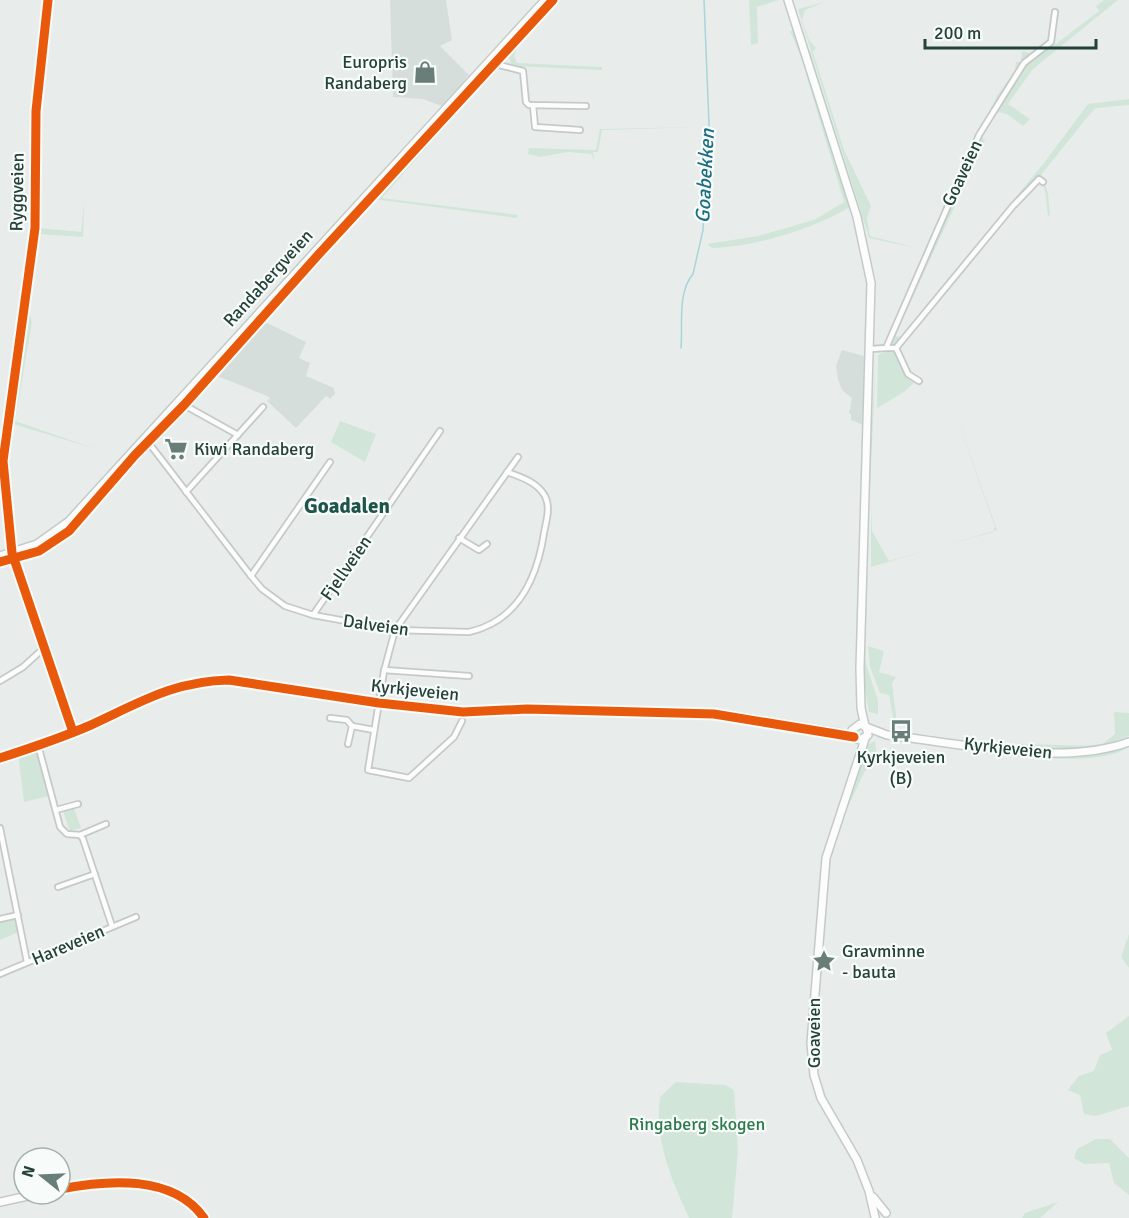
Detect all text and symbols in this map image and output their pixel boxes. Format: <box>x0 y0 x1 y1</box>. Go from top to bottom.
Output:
scale bar <box>925 12 1096 50</box>
text: 200 m <box>934 22 981 44</box>
place label: Europris Randaberg <box>324 51 407 94</box>
shop icon: Europris Randaberg <box>412 59 438 85</box>
water label: Goabekken <box>690 127 720 224</box>
street label: Goaveien <box>937 136 987 210</box>
street label: Ryggveien <box>5 152 29 232</box>
street label: Randabergveien <box>219 225 317 331</box>
supermarket icon: Kiwi Randaberg <box>163 436 189 462</box>
place label: Kiwi Randaberg <box>194 438 314 460</box>
district label: Goadalen <box>304 493 390 519</box>
street label: Fjellveien <box>316 531 376 605</box>
street label: Dalveien <box>342 609 410 641</box>
street label: Kyrkjeveien <box>370 674 460 706</box>
bus stop icon: Kyrkjeveien (B) <box>888 718 914 744</box>
street label: Kyrkjeveien <box>963 732 1053 764</box>
place label: Kyrkjeveien (B) <box>857 746 945 789</box>
street label: Hareveien <box>28 920 108 970</box>
place label: Gravminne - bauta <box>842 940 925 983</box>
place icon: Gravminne - bauta <box>811 948 837 974</box>
street label: Goaveien <box>803 998 825 1068</box>
park label: Ringaberg skogen <box>629 1113 765 1135</box>
north arrow <box>12 1146 72 1206</box>
text: N <box>17 1163 40 1180</box>

